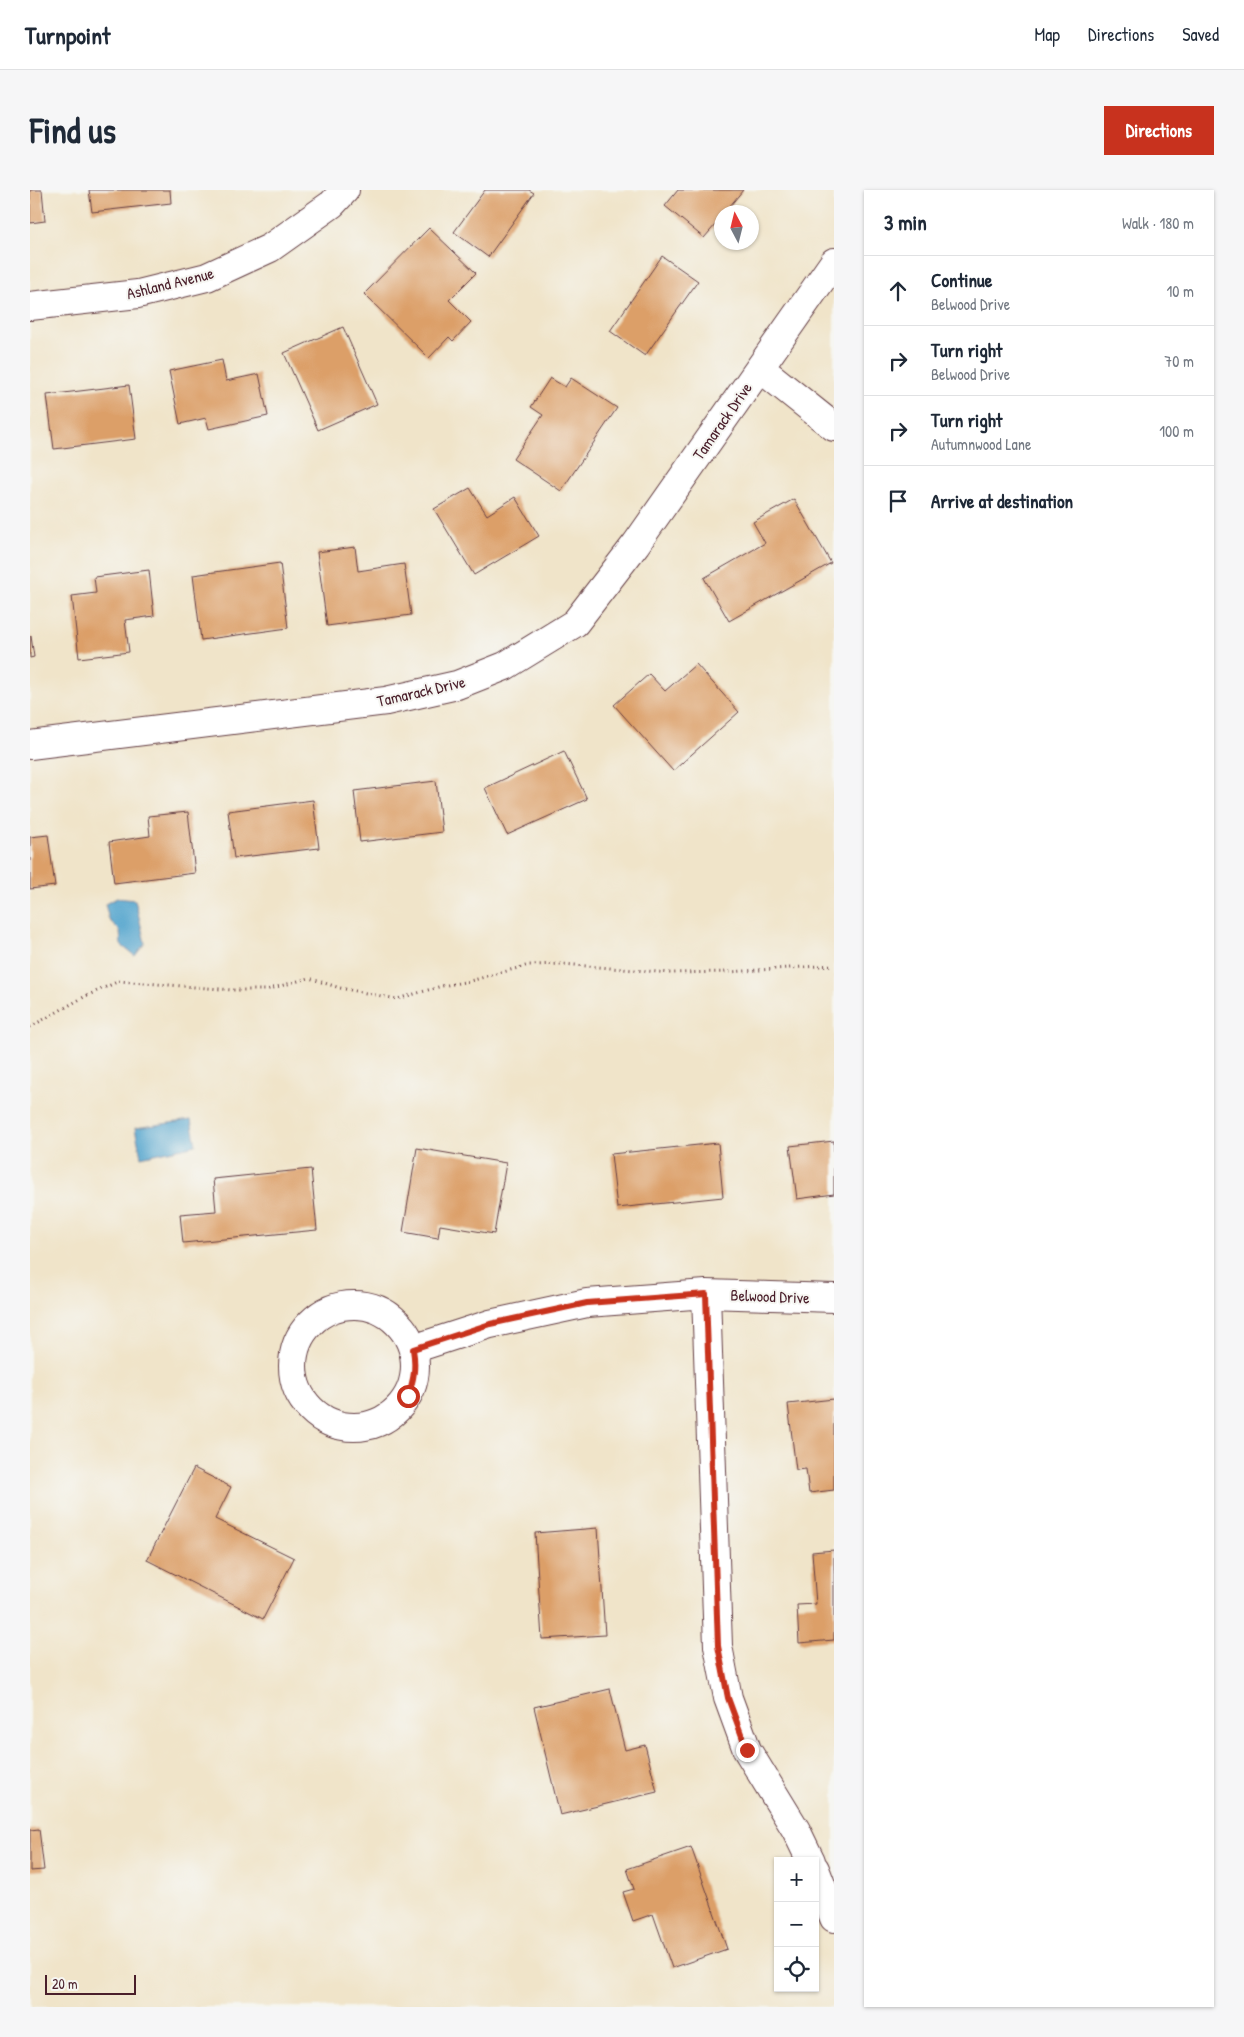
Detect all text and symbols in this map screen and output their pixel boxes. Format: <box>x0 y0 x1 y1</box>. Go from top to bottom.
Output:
text: Turnpoint <box>25 19 110 51</box>
text: Map <box>1035 22 1060 47</box>
text: Directions <box>1088 22 1154 47</box>
text: Saved <box>1182 22 1219 47</box>
button: Directions <box>1104 106 1214 155</box>
text: Find us <box>30 107 116 154</box>
north arrow <box>714 205 759 250</box>
text: 3 min <box>884 208 927 237</box>
text: Walk · 180 m <box>1122 212 1194 234</box>
street label: Ashland Avenue <box>124 261 216 304</box>
text: Continue <box>931 267 992 293</box>
icon: ahead <box>884 277 912 305</box>
text: 10 m <box>1166 280 1194 302</box>
text: Belwood Drive <box>931 293 1010 315</box>
text: Turn right <box>931 337 1002 363</box>
icon: right <box>884 347 912 375</box>
text: 70 m <box>1164 350 1194 372</box>
text: Belwood Drive <box>931 363 1010 385</box>
street label: Tamarack Drive <box>687 377 757 464</box>
text: Turn right <box>931 407 1002 433</box>
icon: right <box>884 417 912 445</box>
text: 100 m <box>1159 420 1194 442</box>
text: Autumnwood Lane <box>931 433 1031 455</box>
icon: arrive <box>884 487 912 515</box>
text: Arrive at destination <box>931 488 1073 514</box>
street label: Tamarack Drive <box>375 670 468 712</box>
street label: Belwood Drive <box>730 1284 811 1308</box>
route start <box>397 1385 420 1408</box>
route end <box>736 1739 759 1762</box>
map controls <box>774 1857 819 1992</box>
button: + <box>774 1857 819 1902</box>
button: − <box>774 1902 819 1947</box>
button: locate <box>774 1947 819 1992</box>
scale bar <box>45 1972 136 1995</box>
text: 20 m <box>52 1974 78 1993</box>

